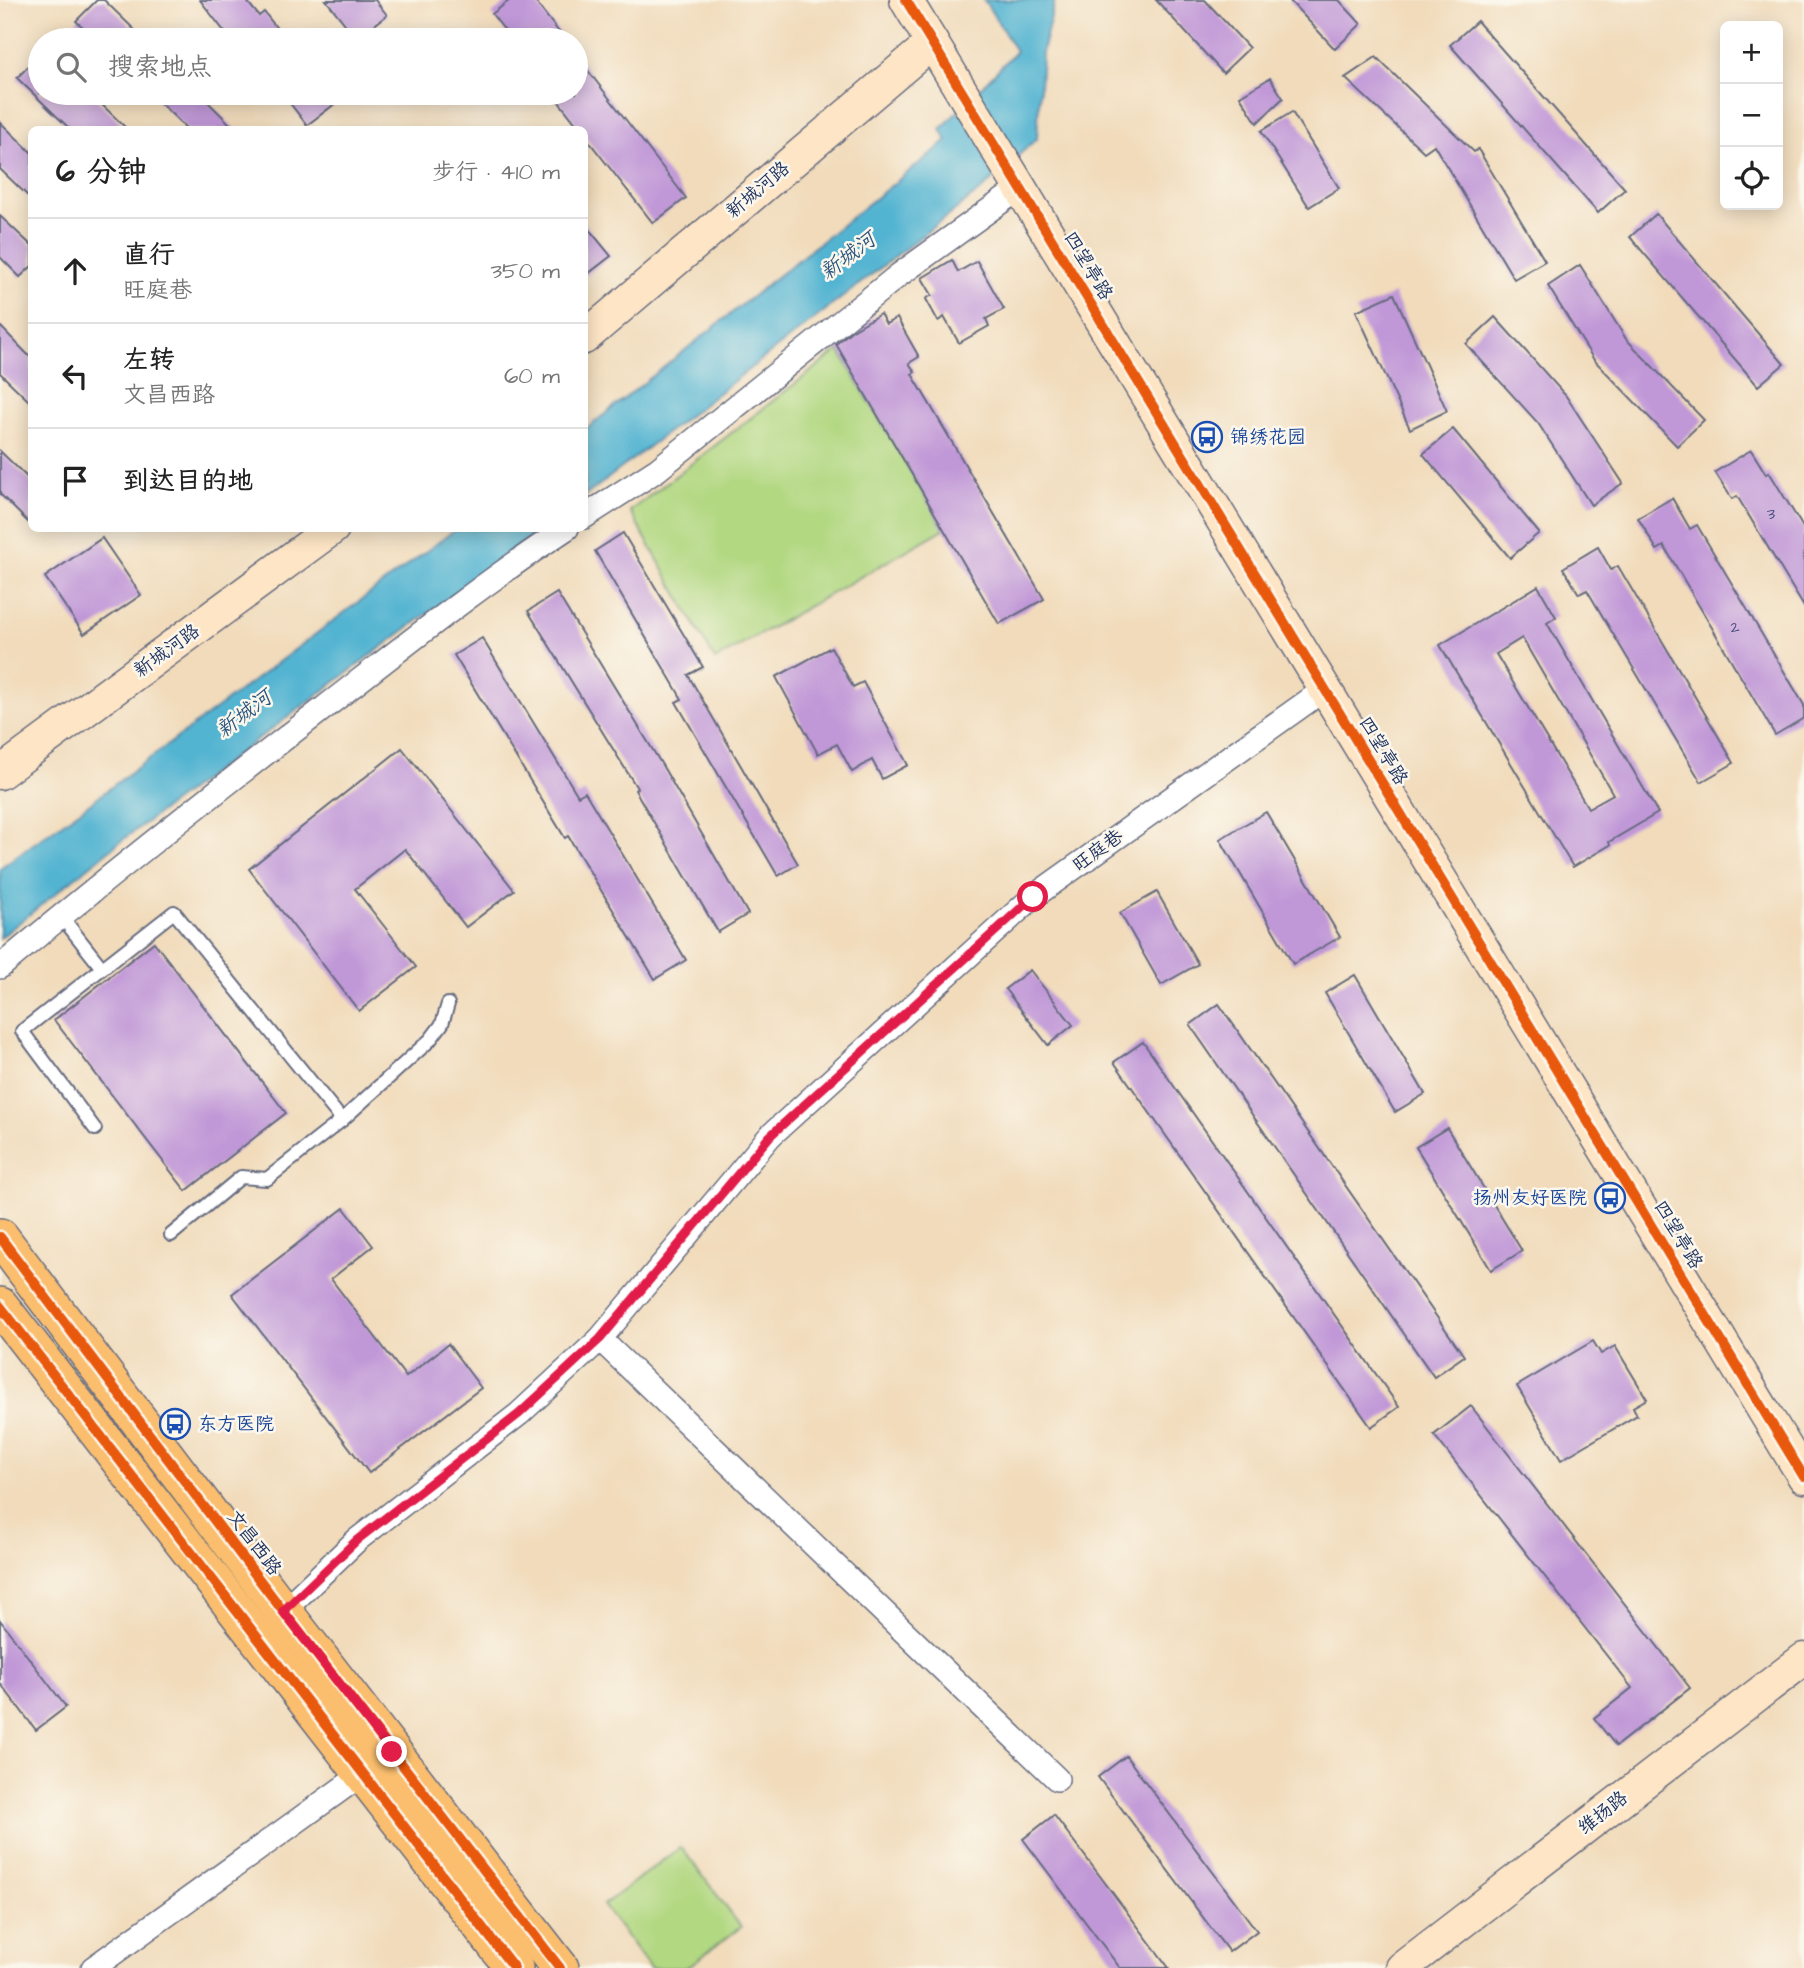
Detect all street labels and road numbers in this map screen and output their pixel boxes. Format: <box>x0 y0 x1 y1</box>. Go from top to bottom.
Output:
street label: 新城河路 <box>720 155 796 225</box>
street label: 四望亭路 <box>1057 226 1119 306</box>
street label: 新城河路 <box>128 618 206 684</box>
street label: 四望亭路 <box>1352 711 1414 791</box>
street label: 旺庭巷 <box>1067 823 1129 879</box>
street label: 四望亭路 <box>1647 1195 1709 1275</box>
street label: 文昌西路 <box>220 1505 288 1581</box>
street label: 维扬路 <box>1572 1785 1634 1841</box>

